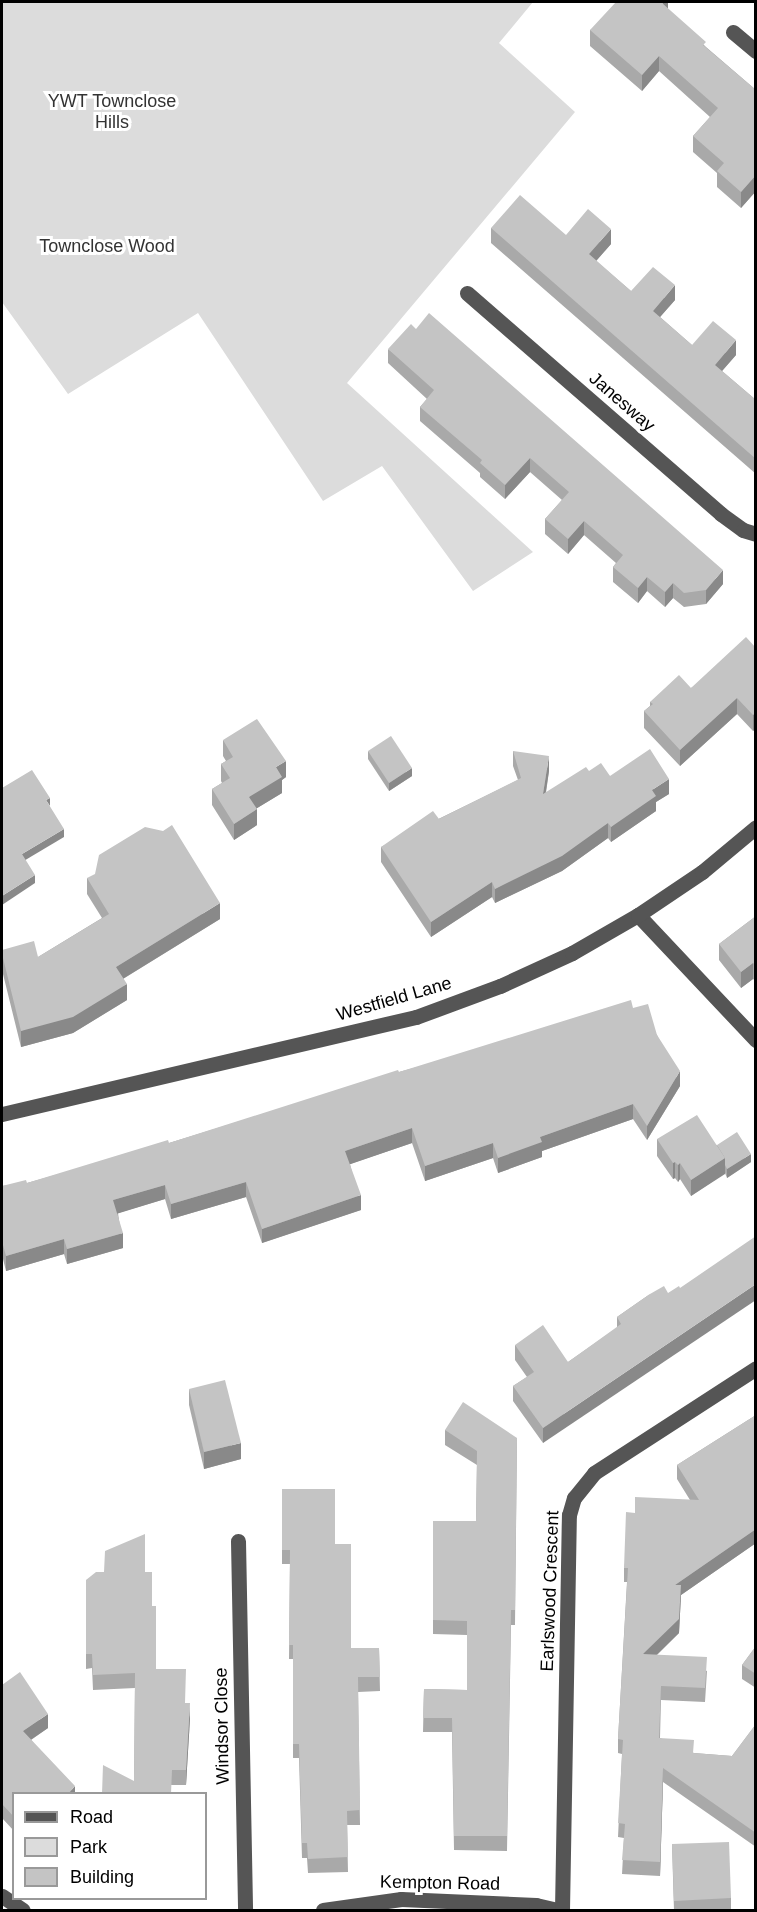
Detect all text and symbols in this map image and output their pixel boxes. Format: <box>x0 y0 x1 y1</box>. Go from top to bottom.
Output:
park label: YWT Townclose Hills <box>47 91 177 134</box>
park label: Townclose Wood <box>39 235 175 257</box>
street label: Janesway <box>585 368 659 436</box>
street label: Westfield Lane <box>334 972 454 1026</box>
street label: Earlswood Crescent <box>536 1510 564 1672</box>
street label: Windsor Close <box>210 1667 234 1785</box>
legend <box>12 1792 207 1900</box>
text: Road <box>70 1807 113 1827</box>
text: Park <box>70 1837 107 1857</box>
text: Building <box>70 1867 134 1887</box>
street label: Kempton Road <box>380 1871 500 1895</box>

